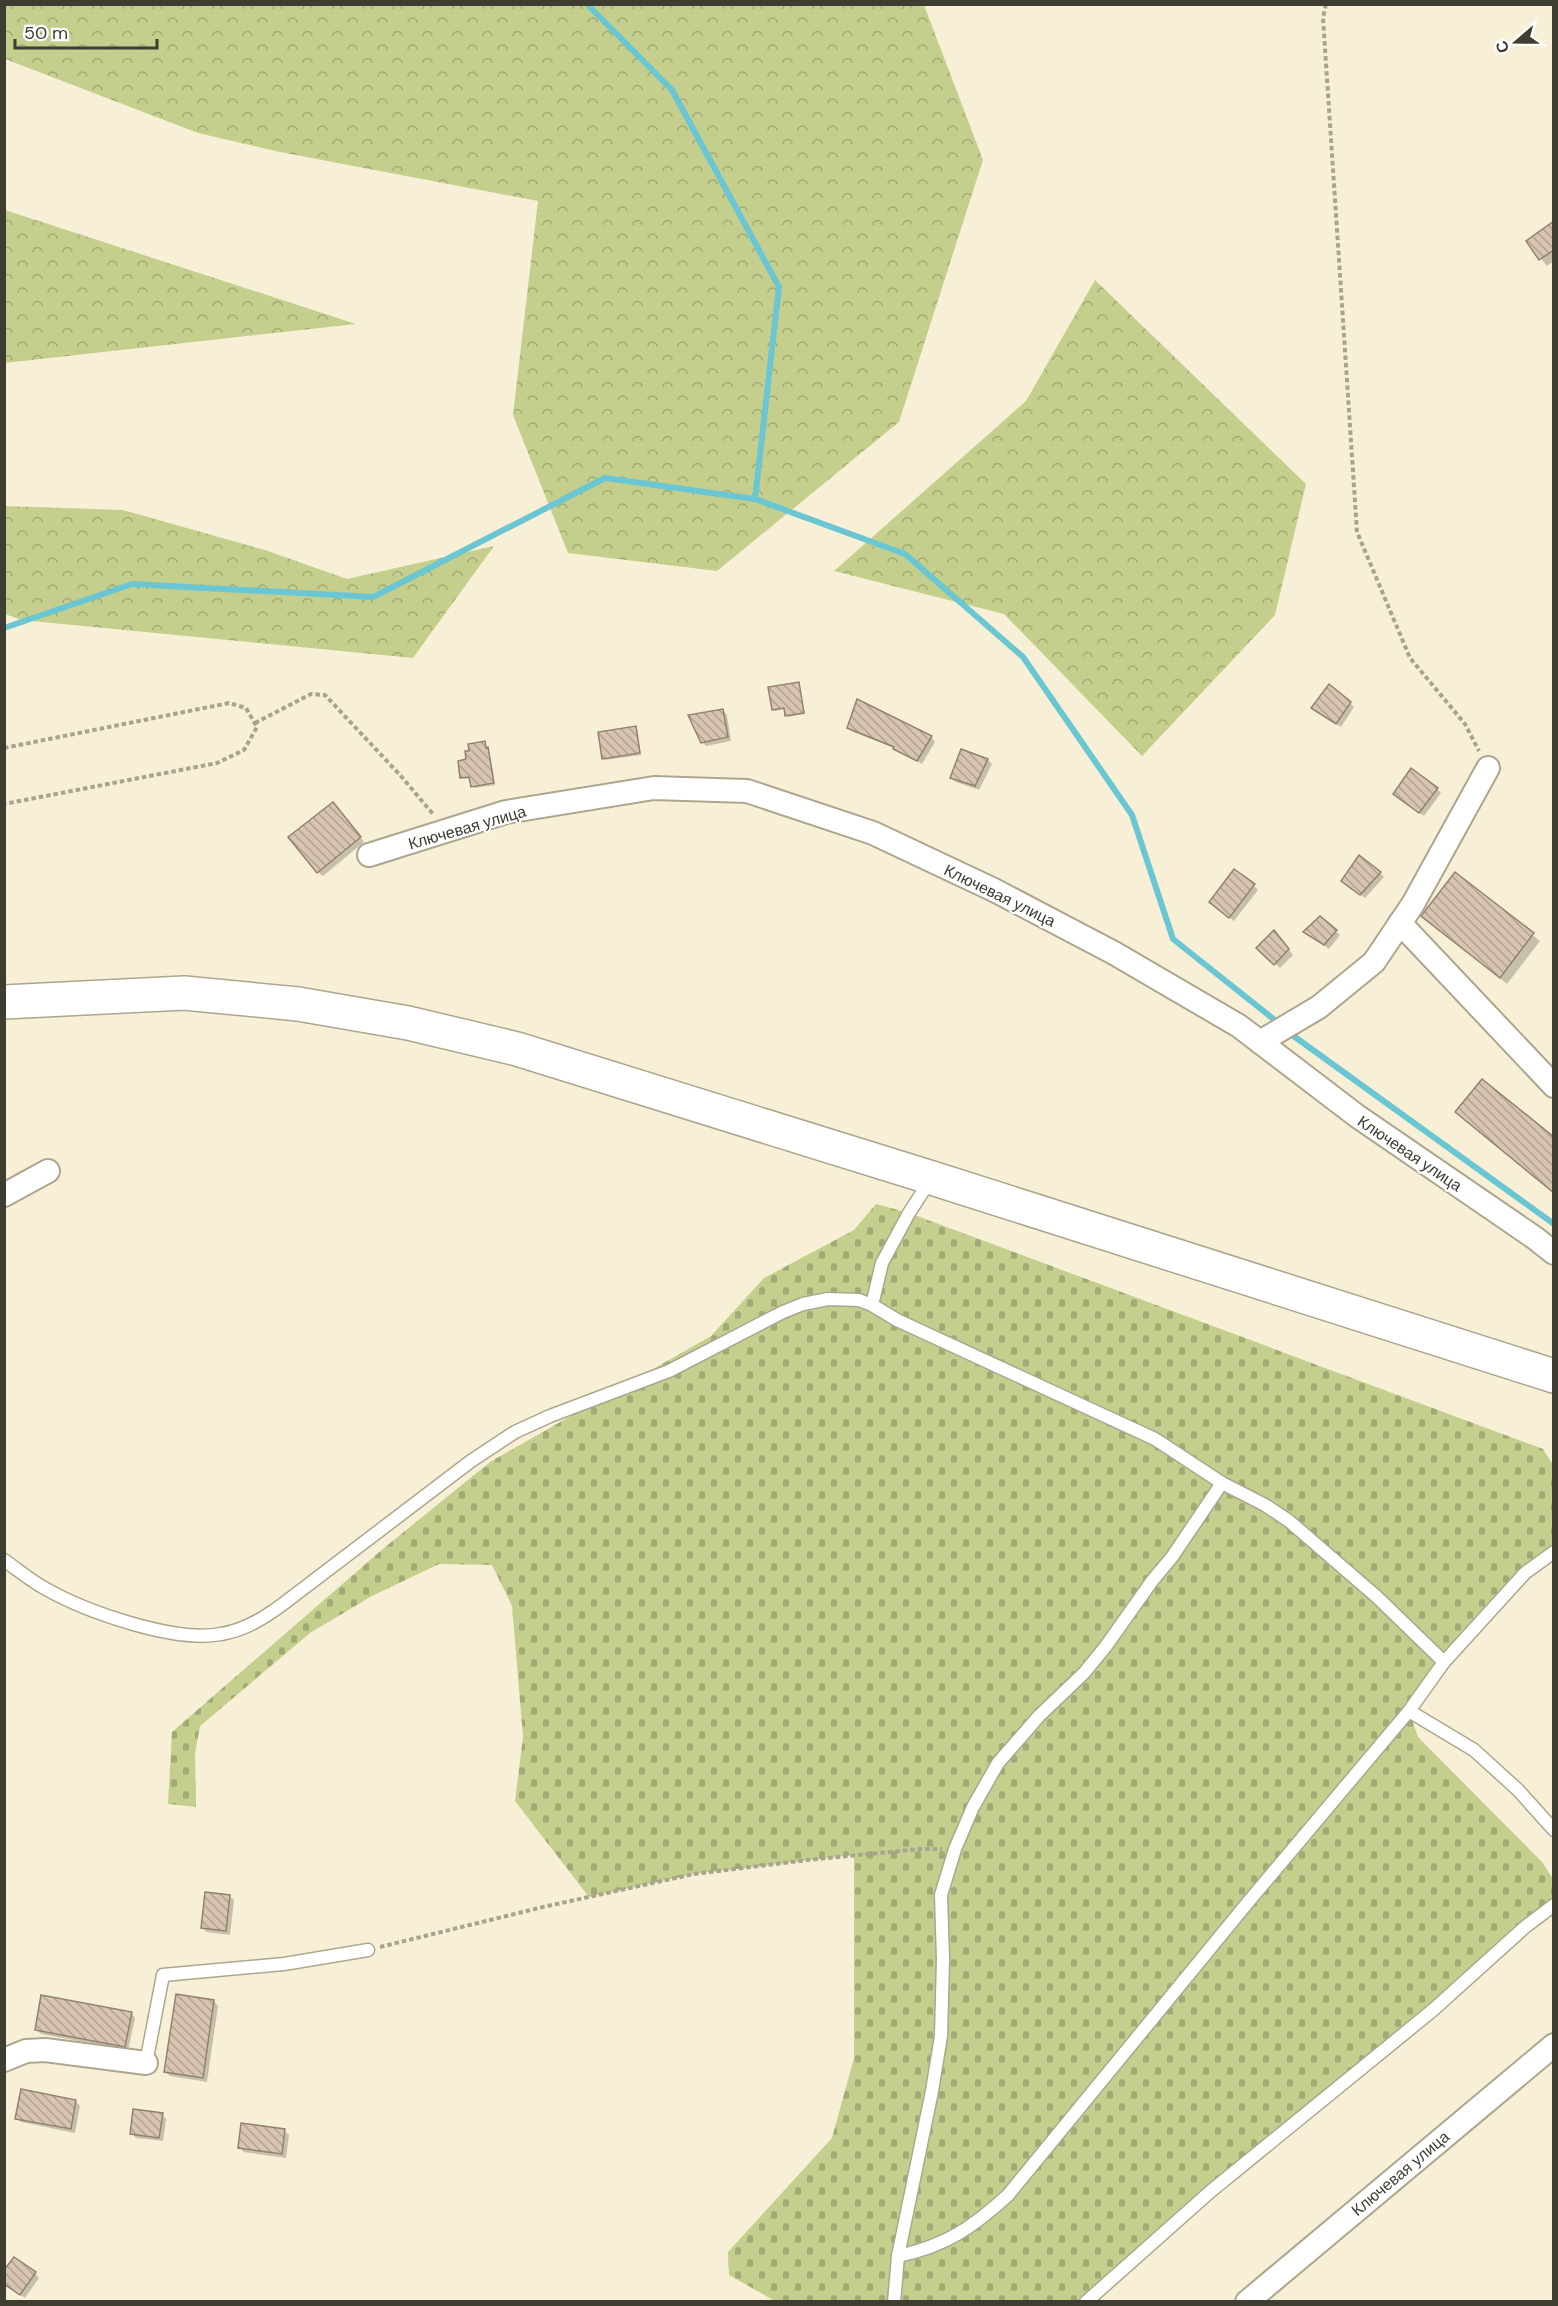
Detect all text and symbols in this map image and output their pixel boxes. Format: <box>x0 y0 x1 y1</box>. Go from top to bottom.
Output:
scale bar <box>15 12 158 50</box>
north arrow <box>1486 12 1546 72</box>
text: 50 m <box>24 21 68 45</box>
text: С <box>1490 38 1514 56</box>
street label: Ключевая улица <box>406 801 529 854</box>
street label: Ключевая улица <box>940 859 1059 932</box>
street label: Ключевая улица <box>1353 1111 1466 1196</box>
street label: Ключевая улица <box>1347 2126 1454 2221</box>

